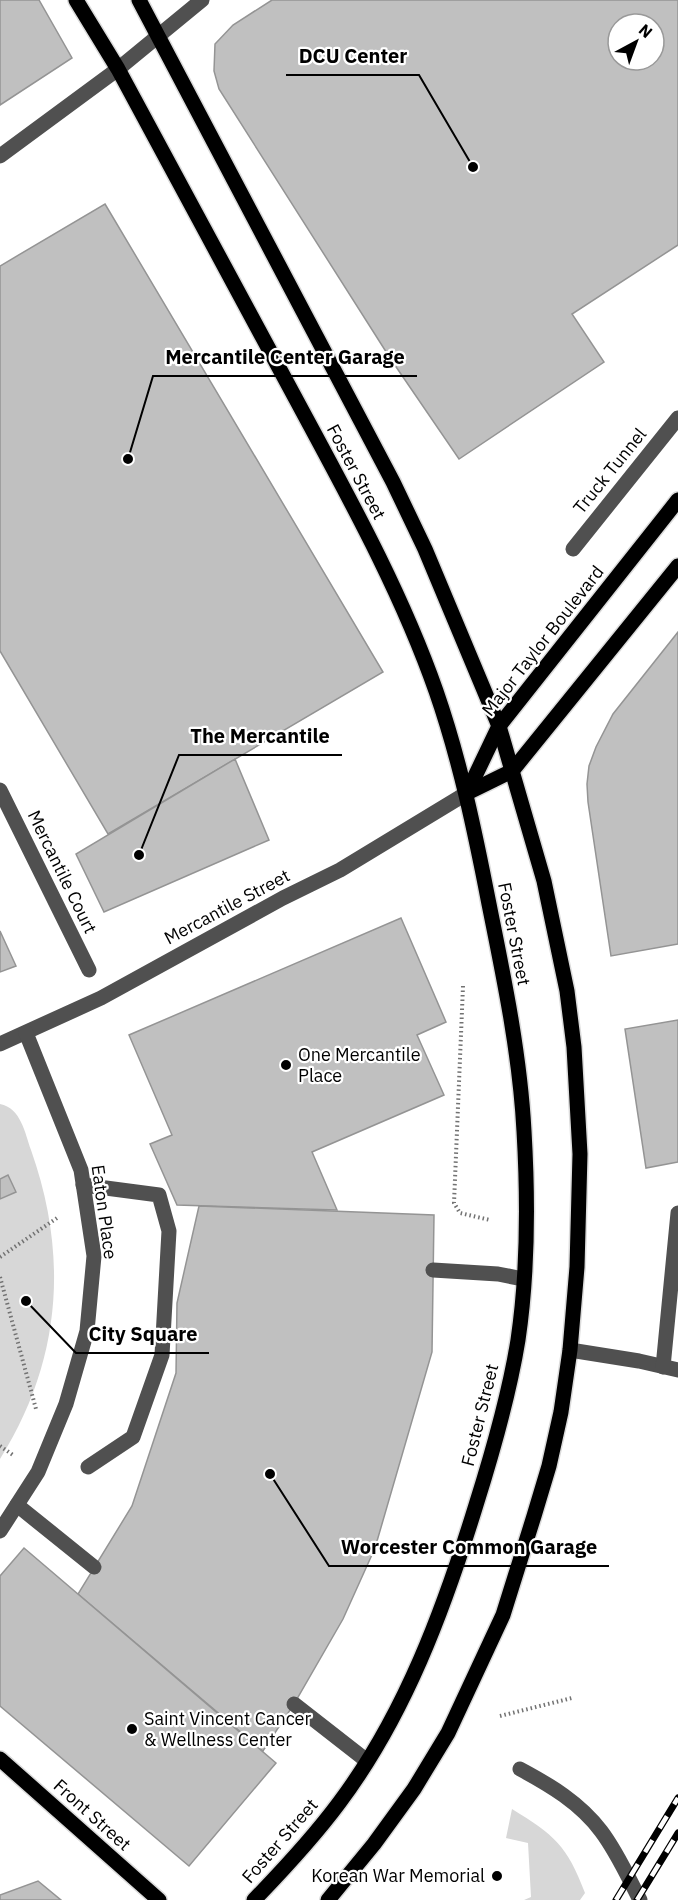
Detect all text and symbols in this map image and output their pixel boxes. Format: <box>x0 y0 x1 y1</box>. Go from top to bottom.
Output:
north arrow <box>606 12 666 72</box>
text: N <box>635 19 657 42</box>
callout: DCU Center <box>286 37 419 75</box>
text: DCU Center <box>299 42 407 69</box>
callout: Mercantile Center Garage <box>153 338 417 376</box>
text: Mercantile Center Garage <box>165 343 405 370</box>
street label: Foster Street <box>322 420 391 523</box>
street label: Truck Tunnel <box>568 423 651 518</box>
street label: Major Taylor Boulevard <box>477 561 609 721</box>
callout: The Mercantile <box>179 717 342 755</box>
text: The Mercantile <box>190 722 330 749</box>
street label: Mercantile Court <box>23 806 102 937</box>
street label: Mercantile Street <box>160 864 294 949</box>
street label: Foster Street <box>493 880 536 987</box>
place label: One Mercantile Place <box>298 1043 421 1087</box>
marker: One Mercantile Place <box>279 1058 293 1072</box>
street label: Eaton Place <box>86 1163 123 1261</box>
callout: City Square <box>76 1315 209 1353</box>
text: City Square <box>89 1320 197 1347</box>
street label: Foster Street <box>456 1361 503 1468</box>
callout: Worcester Common Garage <box>329 1528 609 1566</box>
text: Worcester Common Garage <box>341 1533 597 1560</box>
place label: Saint Vincent Cancer & Wellness Center <box>144 1707 312 1751</box>
marker: Saint Vincent Cancer & Wellness Center <box>125 1722 139 1736</box>
street label: Front Street <box>49 1774 136 1855</box>
street label: Foster Street <box>237 1794 323 1888</box>
place label: Korean War Memorial <box>311 1864 485 1887</box>
marker: Korean War Memorial <box>490 1869 504 1883</box>

